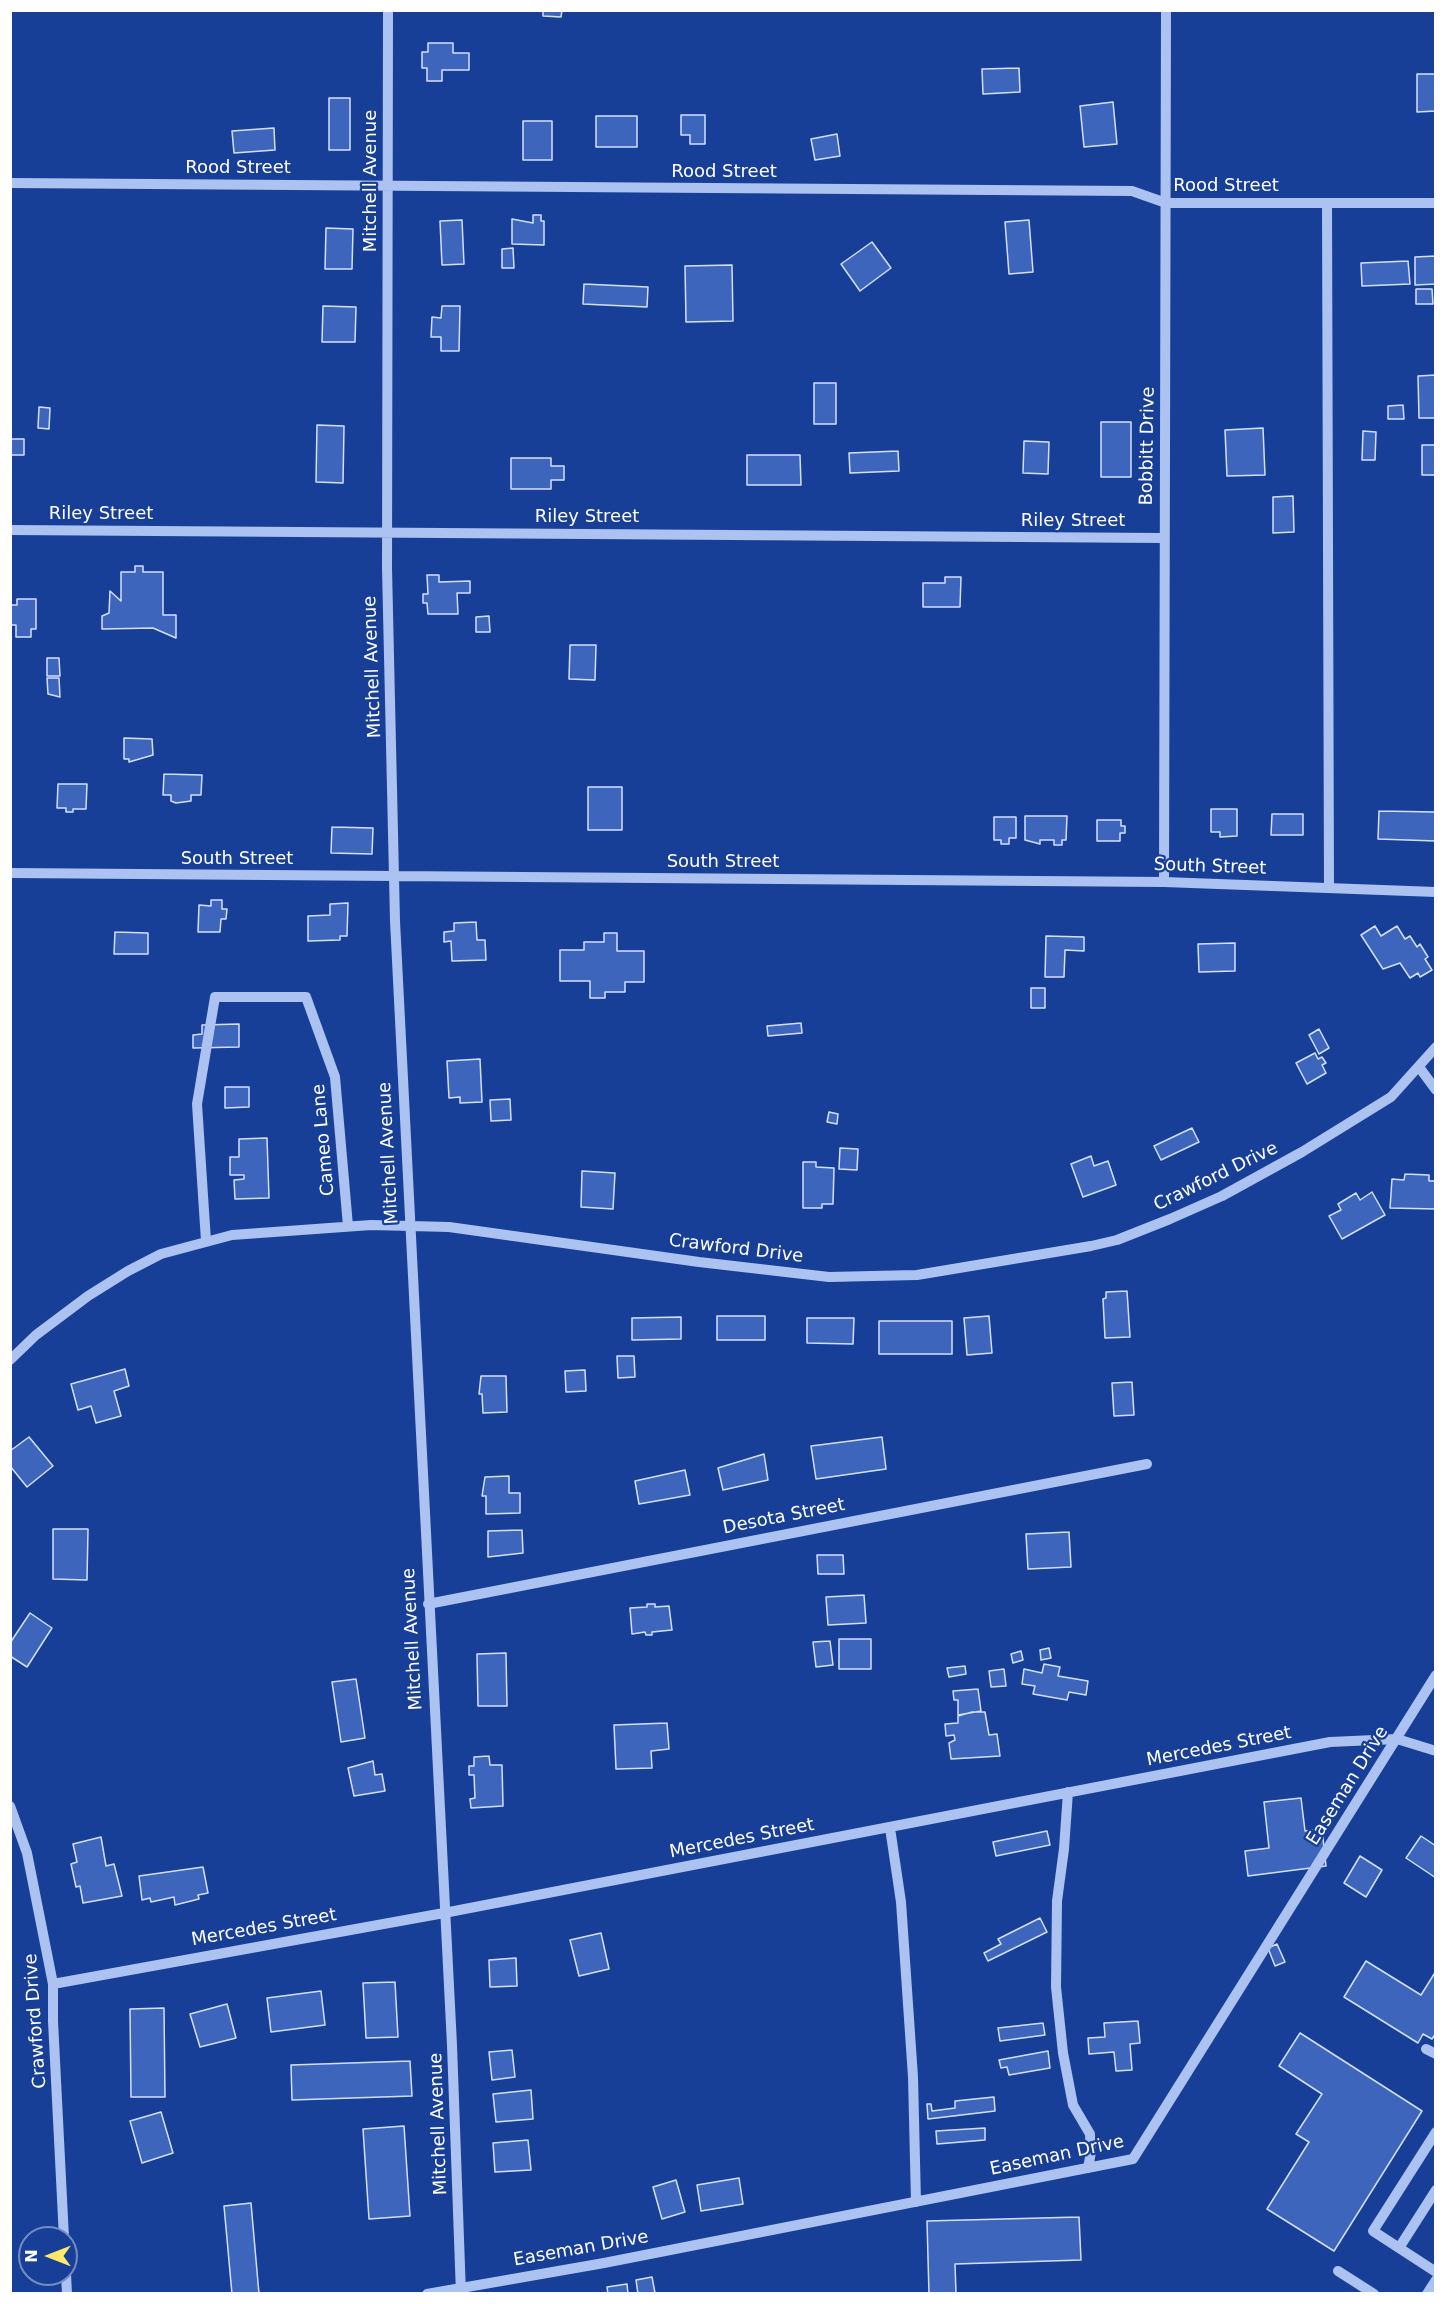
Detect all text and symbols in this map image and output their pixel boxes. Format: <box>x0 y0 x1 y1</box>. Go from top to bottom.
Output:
street label: Mitchell Avenue <box>360 110 382 252</box>
street label: Rood Street <box>185 157 291 179</box>
street label: Rood Street <box>671 161 777 183</box>
street label: Rood Street <box>1173 175 1279 197</box>
street label: Bobbitt Drive <box>1136 386 1160 506</box>
street label: Riley Street <box>49 503 153 525</box>
street label: Riley Street <box>535 506 639 528</box>
street label: Riley Street <box>1021 510 1125 532</box>
street label: Mitchell Avenue <box>360 595 386 739</box>
street label: South Street <box>181 848 293 870</box>
street label: South Street <box>667 851 779 873</box>
street label: South Street <box>1153 854 1267 880</box>
street label: Mitchell Avenue <box>374 1081 404 1225</box>
street label: Cameo Lane <box>308 1083 340 1197</box>
street label: Crawford Drive <box>1150 1138 1282 1216</box>
street label: Crawford Drive <box>668 1230 804 1268</box>
street label: Desota Street <box>721 1495 847 1539</box>
street label: Mitchell Avenue <box>398 1567 428 1711</box>
street label: Mercedes Street <box>1145 1722 1293 1772</box>
street label: Easeman Drive <box>1303 1722 1393 1850</box>
street label: Mercedes Street <box>668 1814 816 1864</box>
street label: Mercedes Street <box>190 1905 338 1951</box>
street label: Crawford Drive <box>21 1953 51 2089</box>
street label: Mitchell Avenue <box>426 2052 452 2196</box>
street label: Easeman Drive <box>988 2131 1126 2181</box>
north arrow <box>18 2226 78 2286</box>
street label: Easeman Drive <box>512 2227 650 2271</box>
text: N <box>22 2249 41 2263</box>

